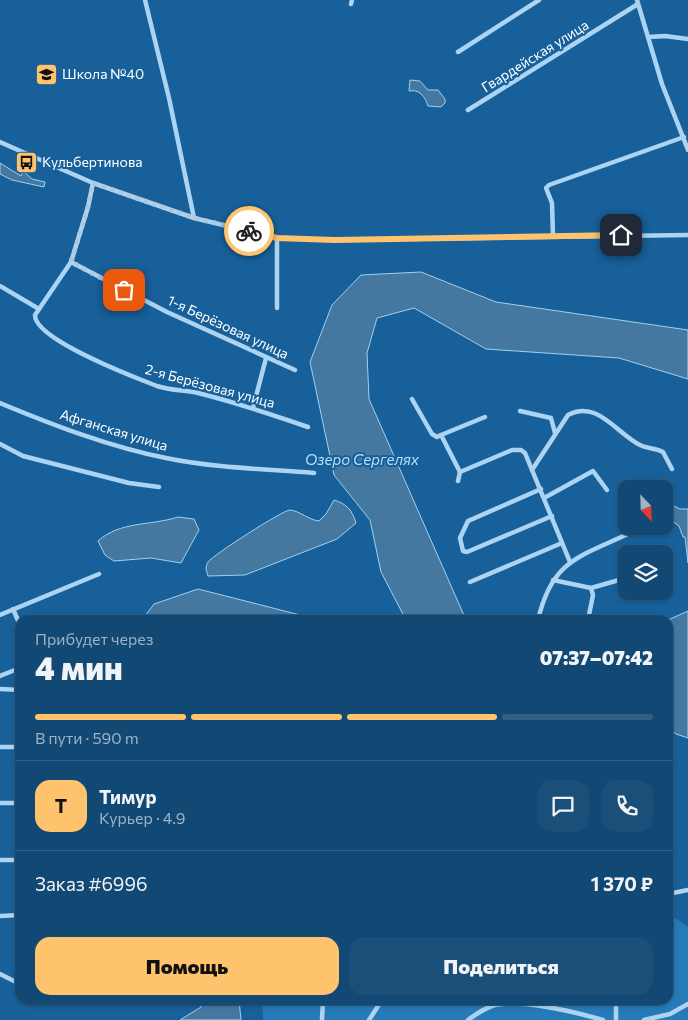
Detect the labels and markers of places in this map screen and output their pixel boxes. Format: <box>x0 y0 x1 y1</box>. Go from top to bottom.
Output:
school or university icon: Школа №40 <box>34 62 58 86</box>
place label: Школа №40 <box>62 65 144 82</box>
bus stop icon: Кульбертинова <box>14 150 38 174</box>
place label: Кульбертинова <box>42 153 143 170</box>
pin <box>600 214 642 256</box>
pin <box>103 269 145 311</box>

